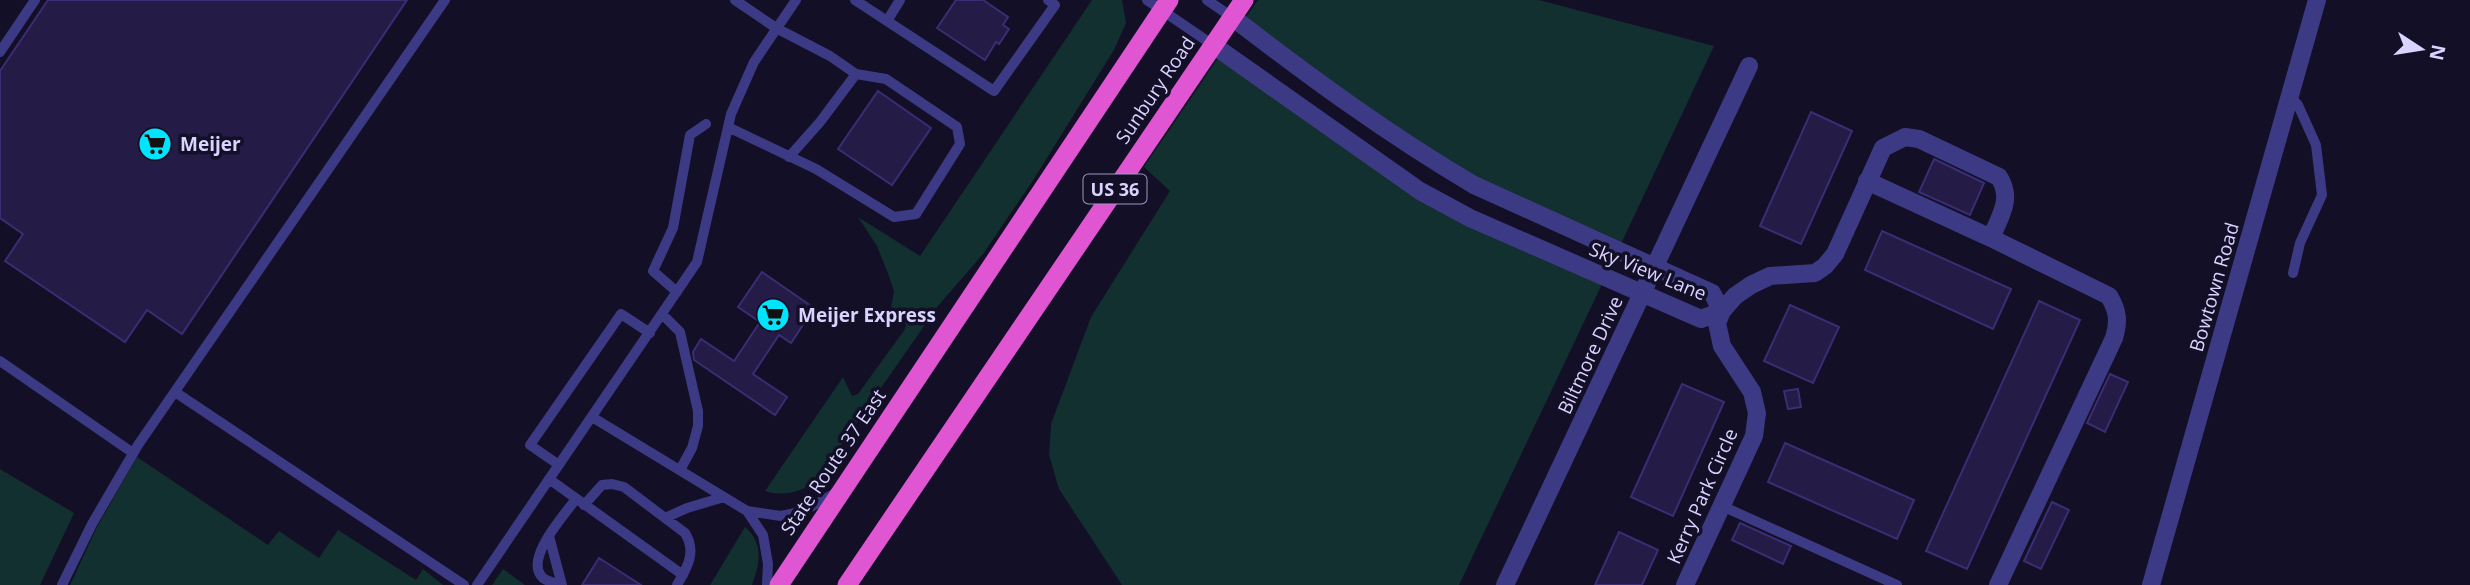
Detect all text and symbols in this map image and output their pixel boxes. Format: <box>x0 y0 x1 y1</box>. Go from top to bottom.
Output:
north arrow <box>2386 14 2456 84</box>
street label: Sunbury Road <box>1109 31 1201 149</box>
text: N <box>2423 42 2452 63</box>
supermarket icon: Meijer <box>136 125 174 163</box>
place label: Meijer <box>180 131 241 157</box>
road number: US 36 <box>1084 174 1146 204</box>
street label: Bowtown Road <box>2183 219 2245 355</box>
street label: Sky View Lane <box>1586 236 1710 306</box>
street label: Biltmore Drive <box>1551 292 1629 418</box>
supermarket icon: Meijer Express <box>754 296 792 334</box>
place label: Meijer Express <box>798 302 936 328</box>
street label: State Route 37 East <box>774 384 892 540</box>
street label: Kerry Park Circle <box>1660 424 1744 568</box>

